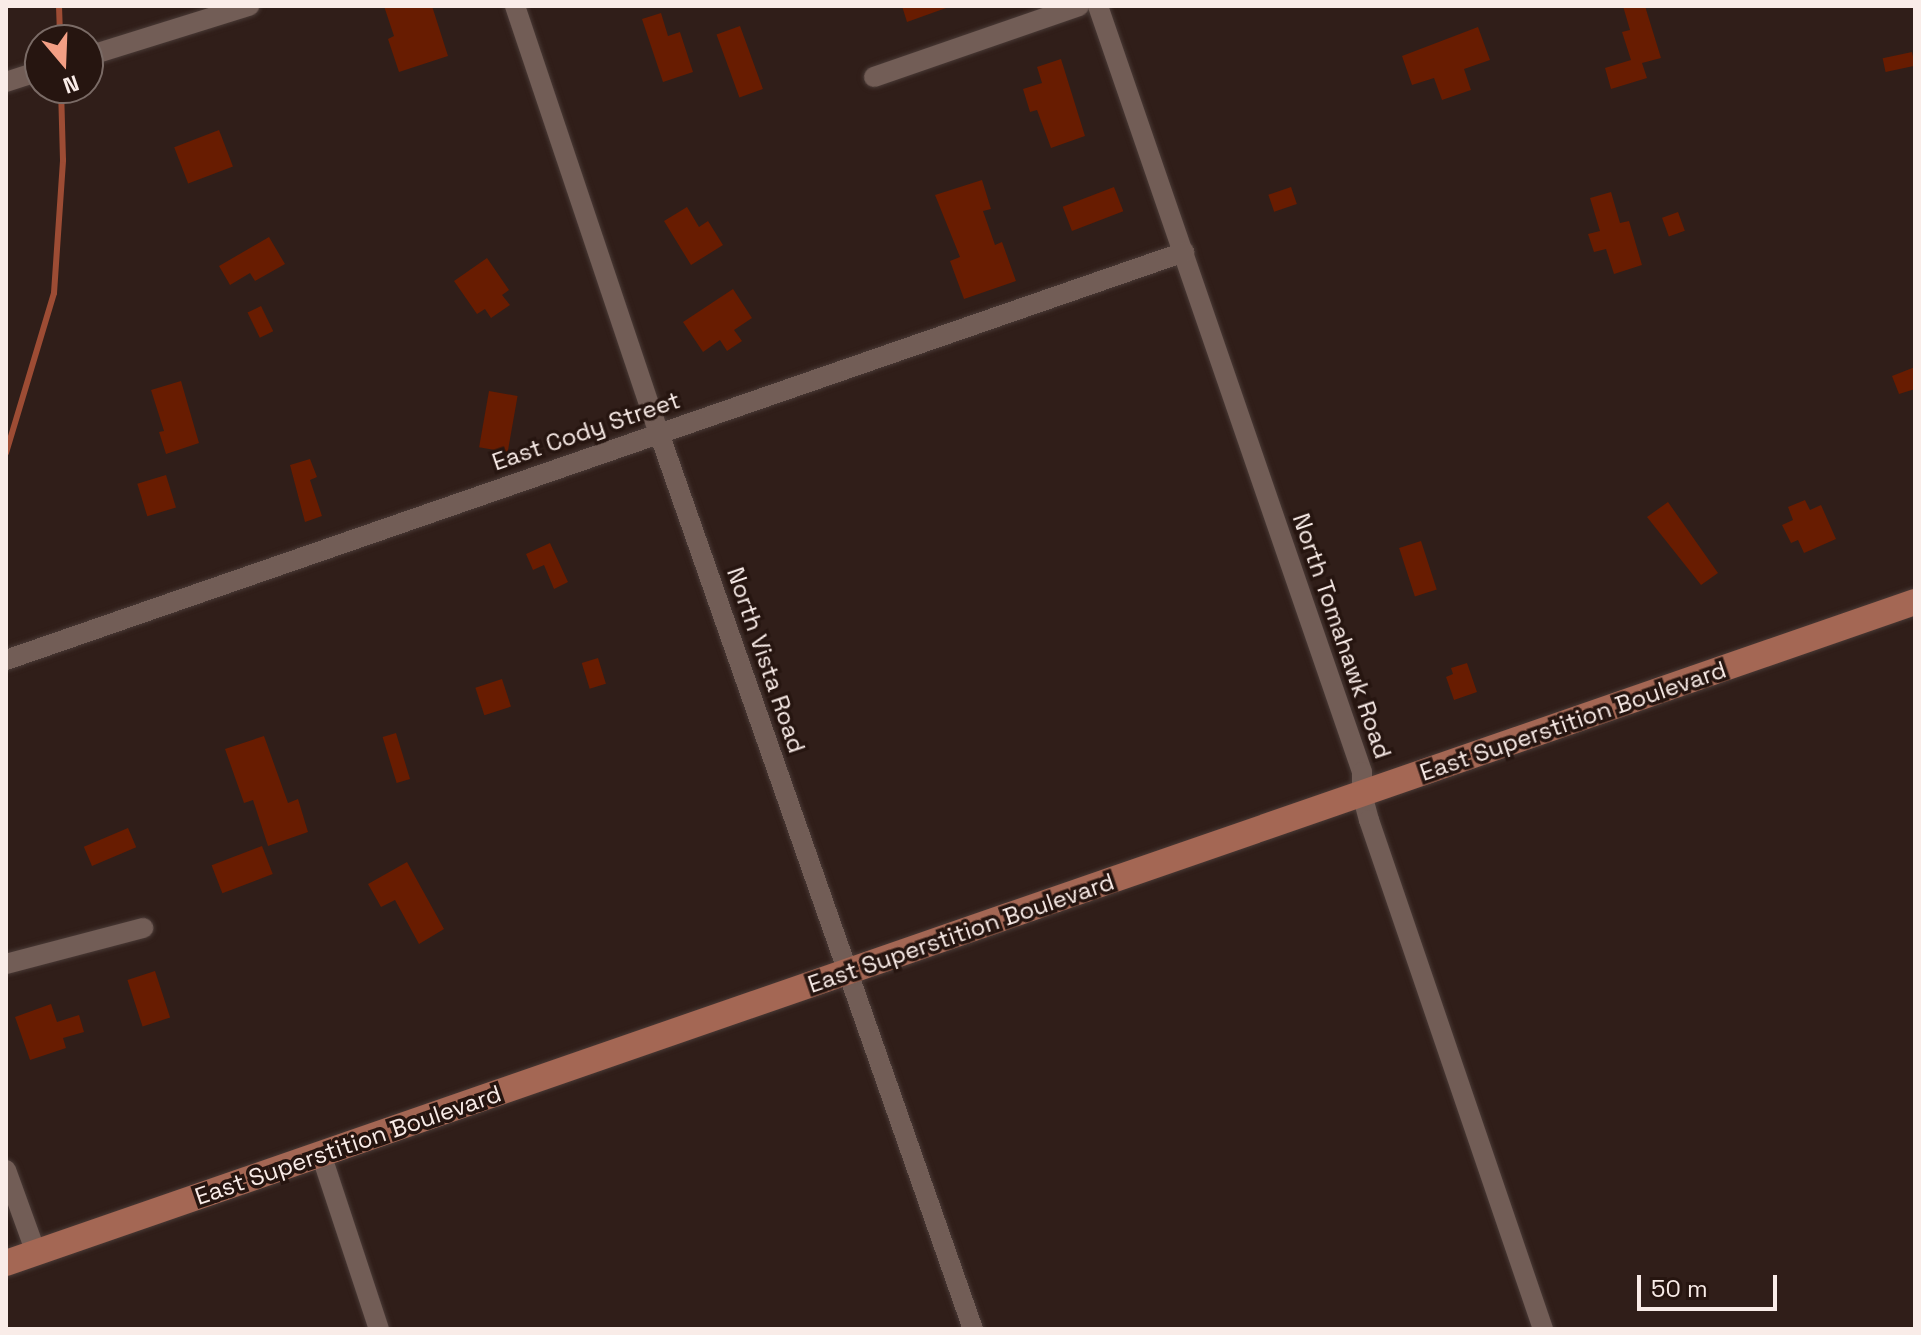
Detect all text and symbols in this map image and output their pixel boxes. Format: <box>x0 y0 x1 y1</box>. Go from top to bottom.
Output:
north arrow <box>24 24 104 104</box>
text: N <box>60 69 83 100</box>
street label: East Cody Street <box>488 385 684 477</box>
street label: North Tomahawk Road <box>1286 509 1398 763</box>
street label: North Vista Road <box>721 563 811 757</box>
street label: East Superstition Boulevard <box>1416 655 1730 787</box>
street label: East Superstition Boulevard <box>804 867 1118 999</box>
street label: East Superstition Boulevard <box>191 1079 505 1211</box>
scale bar <box>1641 1259 1781 1309</box>
text: 50 m <box>1651 1273 1708 1304</box>

